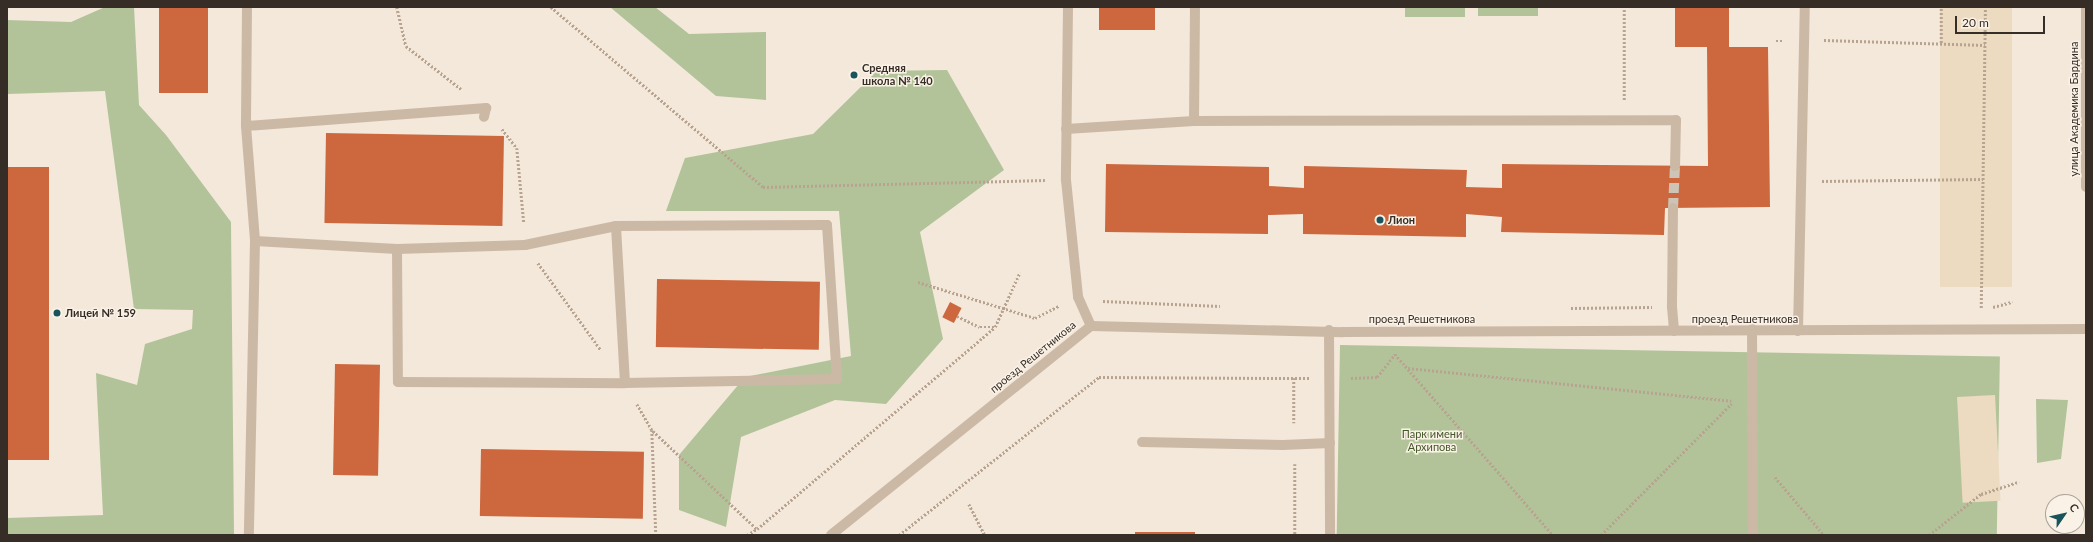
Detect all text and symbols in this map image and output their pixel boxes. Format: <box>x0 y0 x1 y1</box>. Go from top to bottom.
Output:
scale bar <box>1957 8 2047 34</box>
text: 20 m <box>1962 15 1989 30</box>
street label: улица Академика Бардина <box>2067 42 2081 176</box>
place label: Средняя школа № 140 <box>862 62 933 88</box>
marker: Средняя школа № 140 <box>849 70 859 80</box>
place label: Лион <box>1388 213 1415 227</box>
marker: Лион <box>1375 215 1385 225</box>
place label: Лицей № 159 <box>65 306 136 320</box>
marker: Лицей № 159 <box>52 308 62 318</box>
street label: проезд Решетникова <box>1369 312 1475 326</box>
street label: проезд Решетникова <box>1692 312 1798 326</box>
street label: проезд Решетникова <box>987 318 1079 396</box>
park label: Парк имени Архипова <box>1402 428 1462 454</box>
north arrow <box>2045 494 2085 534</box>
text: С <box>2067 501 2082 514</box>

